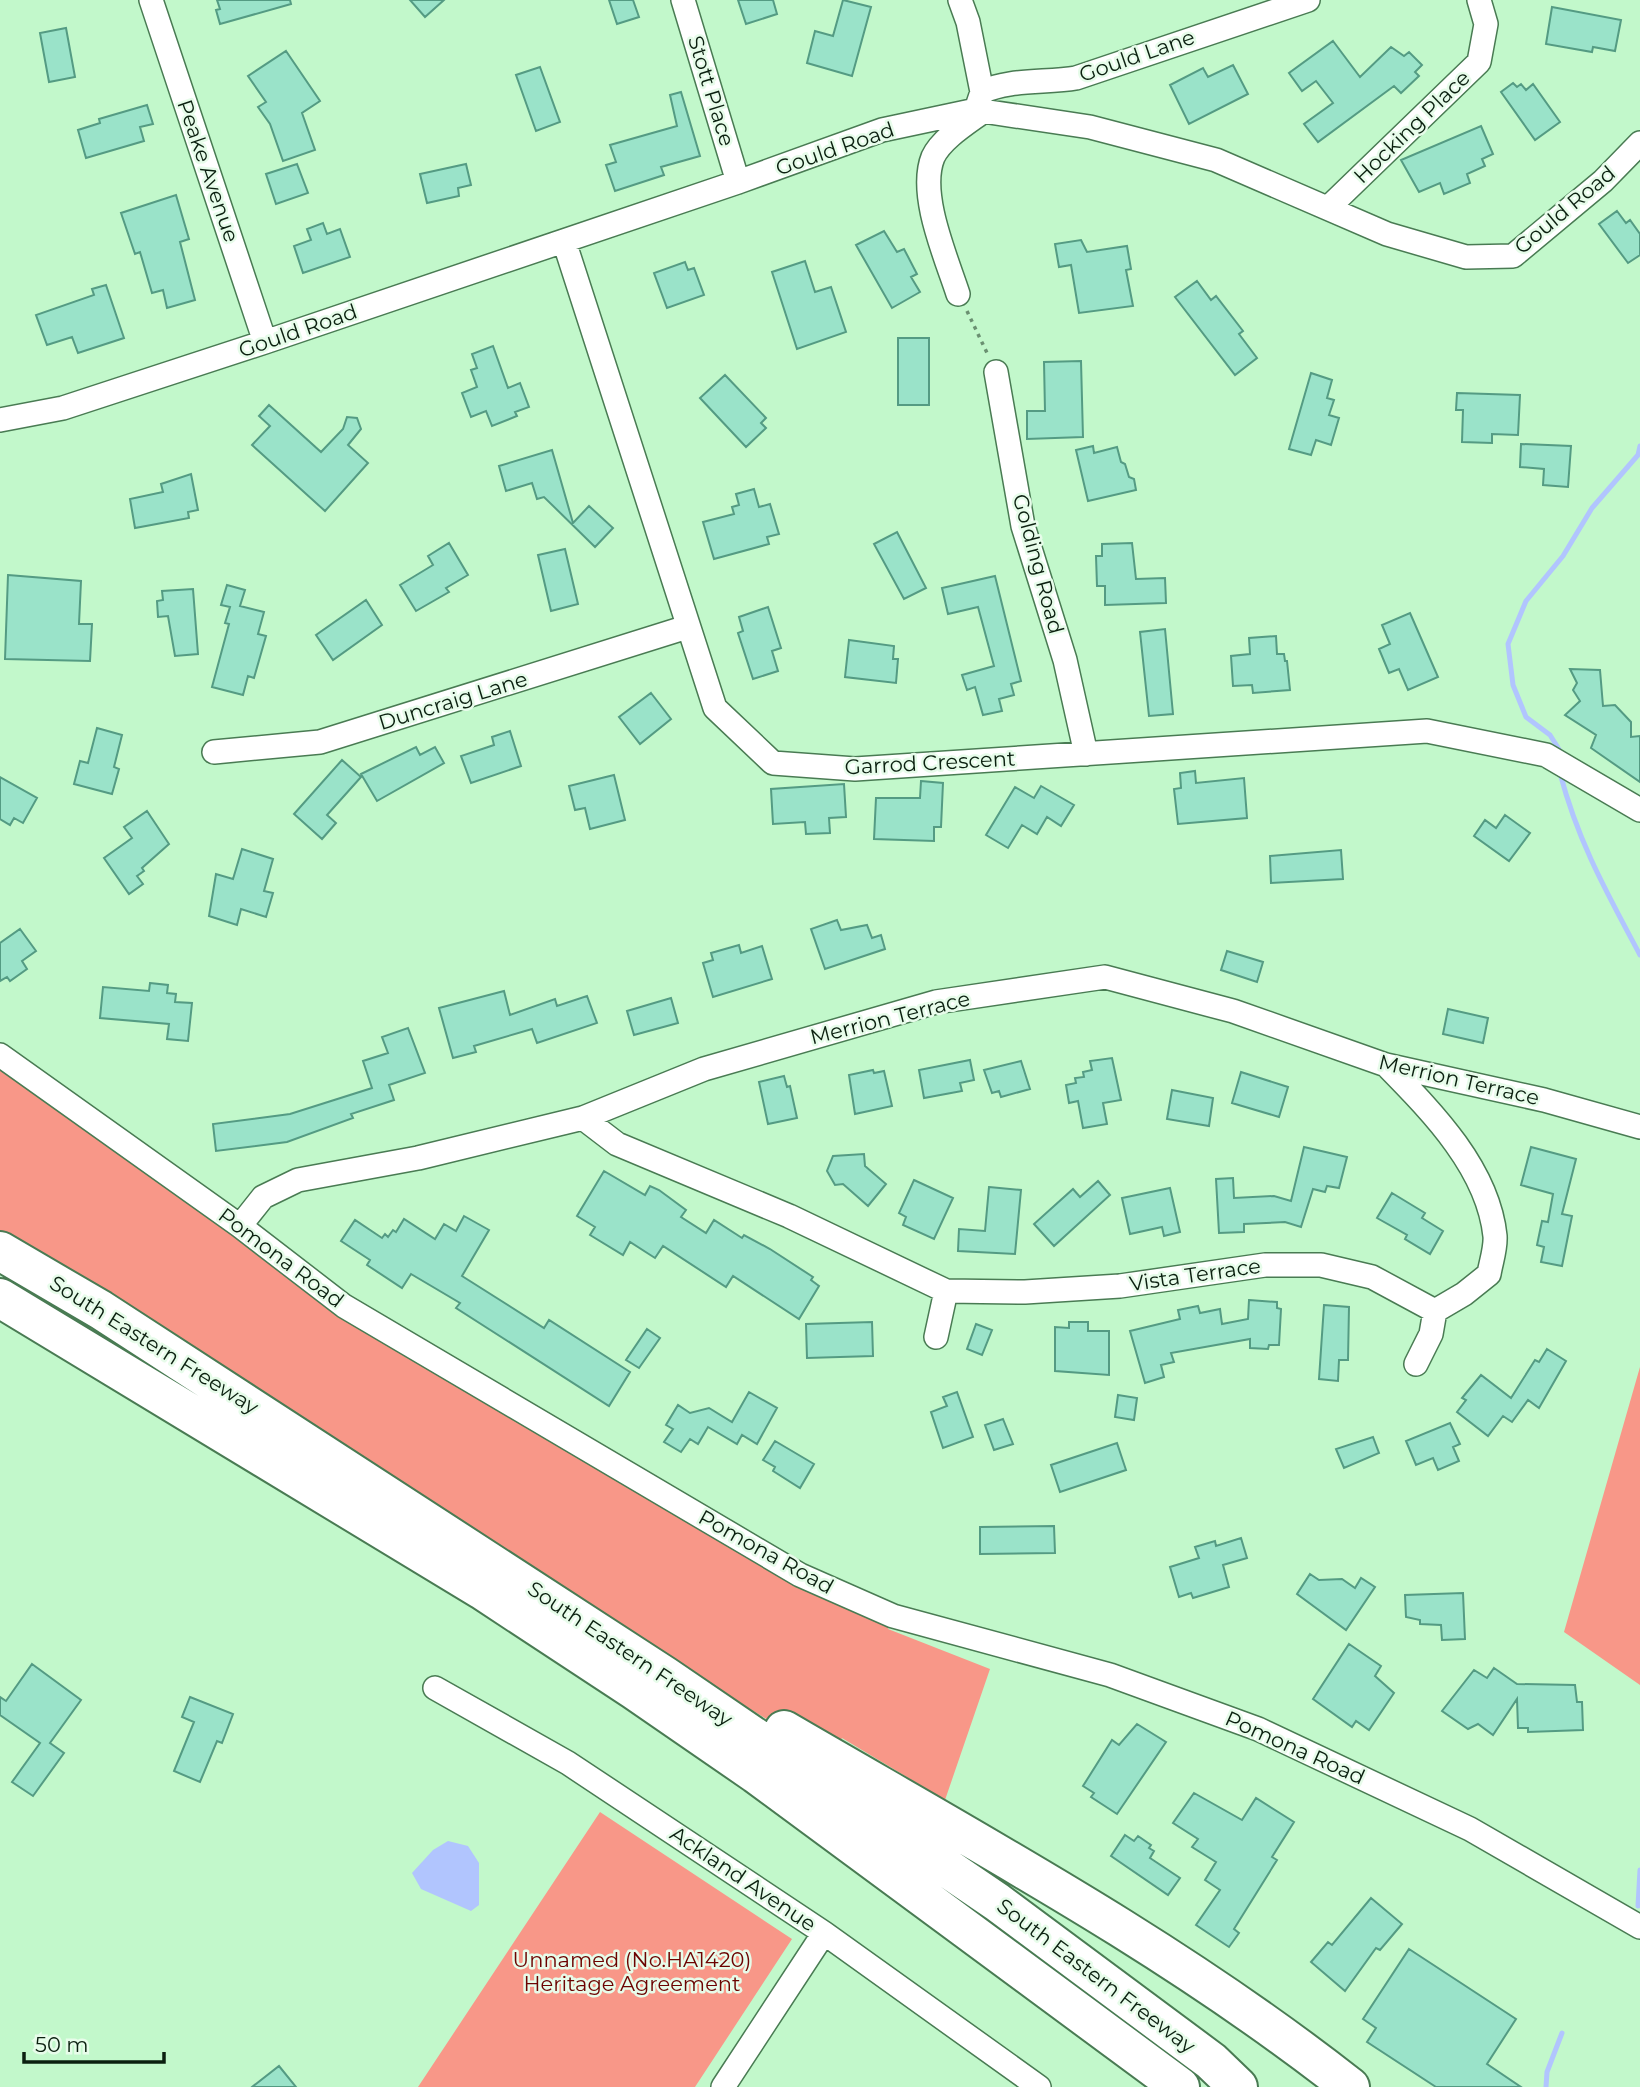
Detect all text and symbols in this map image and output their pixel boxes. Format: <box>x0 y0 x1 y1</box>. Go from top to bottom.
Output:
street label: Gould Lane <box>1076 24 1198 87</box>
street label: Stott Place <box>683 33 740 149</box>
street label: Hocking Place <box>1348 65 1475 188</box>
street label: Peake Avenue <box>172 96 245 245</box>
street label: Gould Road <box>772 117 897 181</box>
street label: Gould Road <box>1509 160 1620 259</box>
street label: Gould Road <box>235 299 360 363</box>
street label: Golding Road <box>1008 491 1069 637</box>
street label: Duncraig Lane <box>375 666 530 735</box>
street label: Garrod Crescent <box>844 746 1016 779</box>
street label: Merrion Terrace <box>807 986 972 1049</box>
street label: Merrion Terrace <box>1376 1049 1542 1110</box>
street label: Pomona Road <box>214 1202 349 1313</box>
street label: Vista Terrace <box>1128 1253 1262 1296</box>
street label: South Eastern Freeway <box>45 1270 264 1419</box>
street label: Pomona Road <box>694 1504 838 1599</box>
street label: South Eastern Freeway <box>523 1576 738 1732</box>
street label: Pomona Road <box>1221 1706 1369 1790</box>
street label: Ackland Avenue <box>666 1821 821 1937</box>
street label: South Eastern Freeway <box>992 1893 1201 2059</box>
park label: Unnamed (No.HA1420) Heritage Agreement <box>513 1947 751 1996</box>
scale bar <box>24 2021 164 2064</box>
text: 50 m <box>35 2032 89 2057</box>

